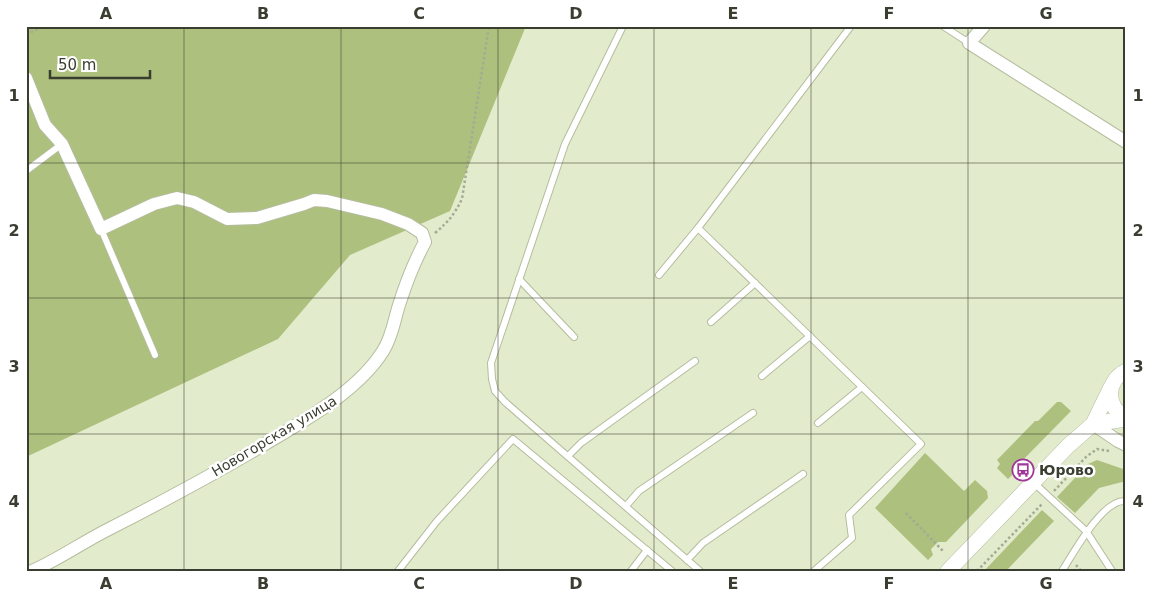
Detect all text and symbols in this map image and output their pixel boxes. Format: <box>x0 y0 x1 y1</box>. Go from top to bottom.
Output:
text: A <box>100 4 113 23</box>
text: B <box>257 4 269 23</box>
text: C <box>413 4 425 23</box>
text: D <box>569 4 583 23</box>
text: E <box>728 4 738 23</box>
text: F <box>884 4 894 23</box>
text: G <box>1039 4 1053 23</box>
scale bar <box>50 48 150 80</box>
text: 50 m <box>58 56 96 74</box>
text: 1 <box>8 86 20 105</box>
text: 1 <box>1132 86 1144 105</box>
text: 2 <box>8 221 20 240</box>
text: 2 <box>1132 221 1144 240</box>
text: 3 <box>8 357 20 376</box>
text: 3 <box>1132 357 1144 376</box>
street label: Новогорская улица <box>209 392 339 480</box>
bus stop icon: Юрово <box>1011 458 1035 482</box>
place label: Юрово <box>1039 462 1094 478</box>
text: 4 <box>8 492 20 511</box>
text: 4 <box>1132 492 1144 511</box>
text: A <box>100 574 113 593</box>
text: B <box>257 574 269 593</box>
text: C <box>413 574 425 593</box>
text: D <box>569 574 583 593</box>
text: E <box>728 574 738 593</box>
text: F <box>884 574 894 593</box>
text: G <box>1039 574 1053 593</box>

